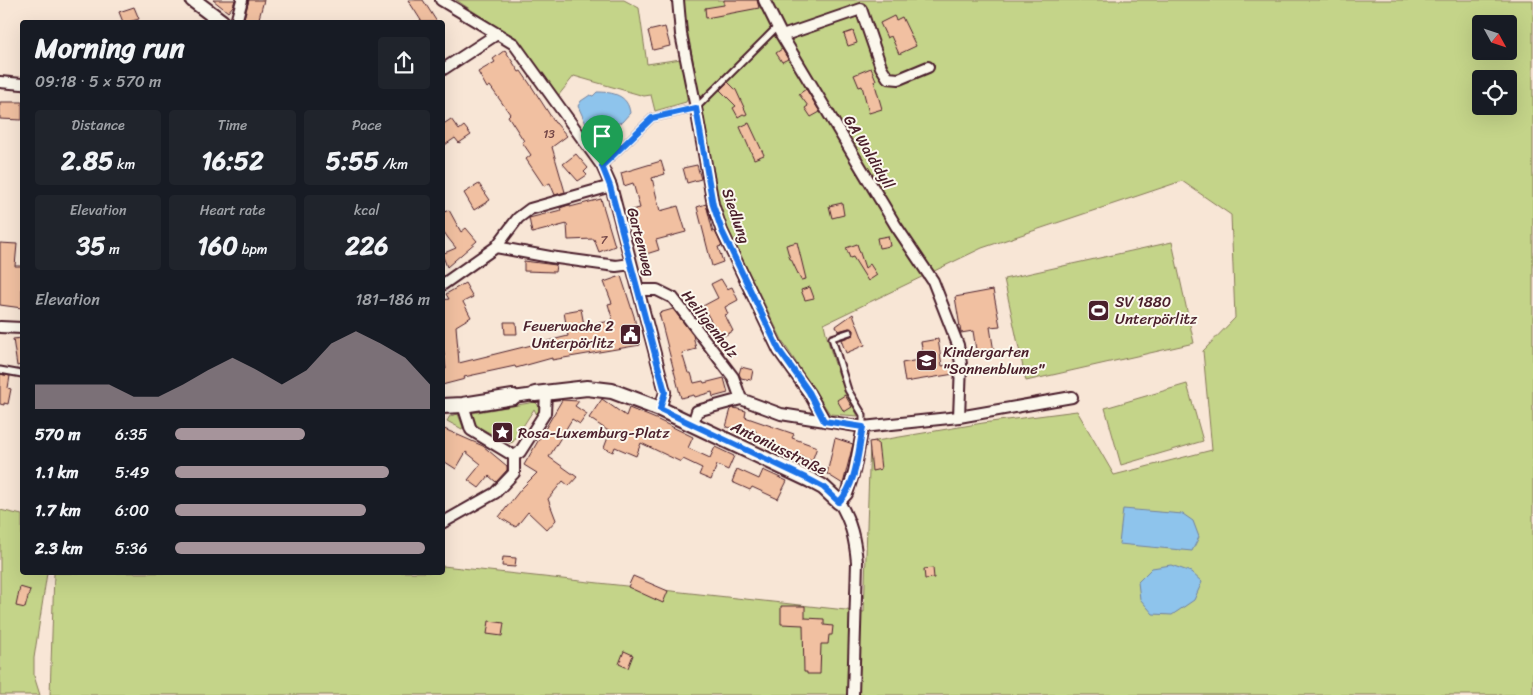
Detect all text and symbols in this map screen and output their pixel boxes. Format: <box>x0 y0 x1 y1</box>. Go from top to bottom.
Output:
north arrow <box>1472 15 1518 60</box>
map controls <box>1472 15 1517 115</box>
text: Morning run <box>35 23 185 72</box>
button: share <box>378 37 430 89</box>
text: 09:18 · 5 × 570 m <box>35 67 161 96</box>
button: locate <box>1472 70 1517 115</box>
street label: GA Waldidyll <box>836 110 902 195</box>
text: Distance <box>72 113 125 138</box>
text: Time <box>218 113 247 138</box>
text: Pace <box>352 113 382 138</box>
pin <box>581 115 623 166</box>
icon: arrive <box>588 122 616 150</box>
house number: 13 <box>543 123 555 145</box>
text: 2.85 <box>61 138 113 183</box>
text: 16:52 <box>201 138 264 183</box>
text: 5:55 <box>326 138 379 183</box>
text: km <box>113 152 135 177</box>
text: /km <box>379 152 408 177</box>
street label: Siedlung <box>714 185 758 248</box>
text: Elevation <box>70 198 127 223</box>
text: Heart rate <box>200 198 265 223</box>
text: kcal <box>354 198 380 223</box>
street label: Gartenweg <box>619 205 663 280</box>
text: 35 <box>76 223 105 268</box>
text: 160 <box>197 223 238 268</box>
text: 226 <box>345 223 388 268</box>
house number: 7 <box>601 229 609 251</box>
text: m <box>105 237 120 262</box>
text: bpm <box>238 237 268 262</box>
street label: Heiligenholz <box>675 284 746 365</box>
text: Elevation <box>35 285 100 314</box>
text: 181–186 m <box>356 285 430 314</box>
place label: SV 1880 Unterpörlitz <box>1115 289 1198 332</box>
sports icon: SV 1880 Unterpörlitz <box>1087 299 1111 323</box>
place label: Feuerwache 2 Unterpörlitz <box>523 313 615 356</box>
public building icon: Feuerwache 2 Unterpörlitz <box>618 323 642 347</box>
place label: Kindergarten "Sonnenblume" <box>943 339 1045 382</box>
school or university icon: Kindergarten "Sonnenblume" <box>915 349 939 373</box>
street label: Antoniusstraße <box>726 413 832 483</box>
text: 570 m <box>35 420 80 449</box>
text: 6:35 <box>115 420 147 449</box>
place label: Rosa-Luxemburg-Platz <box>518 420 670 446</box>
place icon: Rosa-Luxemburg-Platz <box>490 421 514 445</box>
text: 1.1 km <box>35 458 79 487</box>
text: 5:49 <box>115 458 149 487</box>
text: 1.7 km <box>35 496 81 525</box>
text: 6:00 <box>115 496 149 525</box>
text: 2.3 km <box>35 534 83 563</box>
text: 5:36 <box>115 534 147 563</box>

